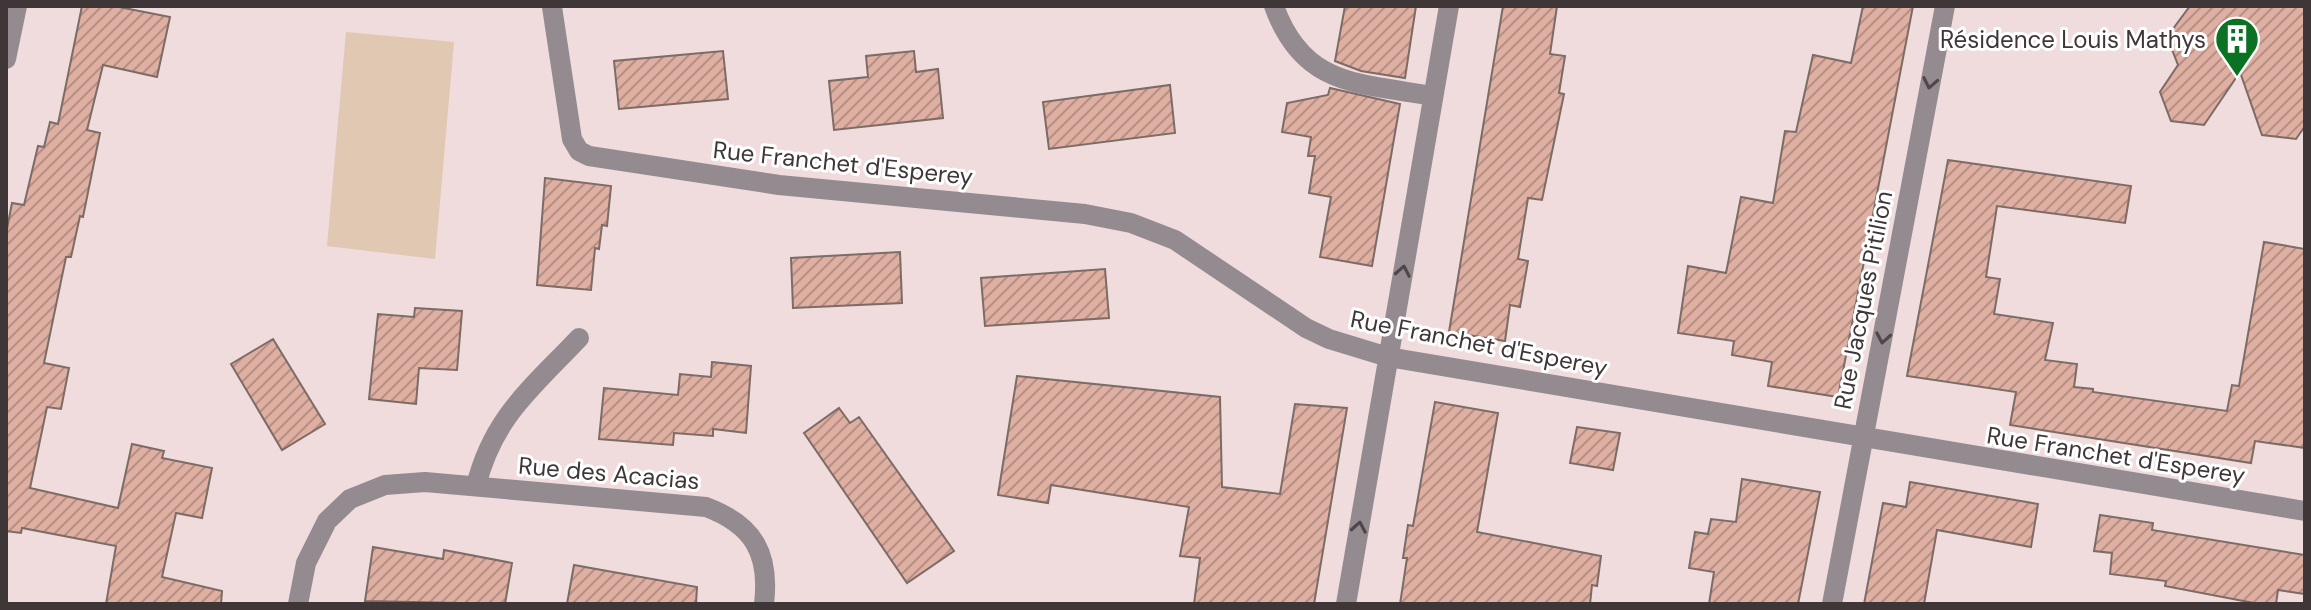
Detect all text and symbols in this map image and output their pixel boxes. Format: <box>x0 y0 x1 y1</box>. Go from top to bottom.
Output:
building icon: Résidence Louis Mathys <box>2213 15 2261 78</box>
place label: Résidence Louis Mathys <box>1940 24 2206 55</box>
one-way arrow <box>1922 75 1939 89</box>
street label: Rue Franchet d'Esperey <box>712 134 974 192</box>
street label: Rue Jacques Pitilion <box>1827 188 1899 412</box>
one-way arrow <box>1394 264 1411 278</box>
street label: Rue Franchet d'Esperey <box>1348 303 1610 383</box>
one-way arrow <box>1875 331 1892 345</box>
street label: Rue Franchet d'Esperey <box>1985 419 2247 491</box>
street label: Rue des Acacias <box>517 450 701 496</box>
one-way arrow <box>1350 520 1367 534</box>

